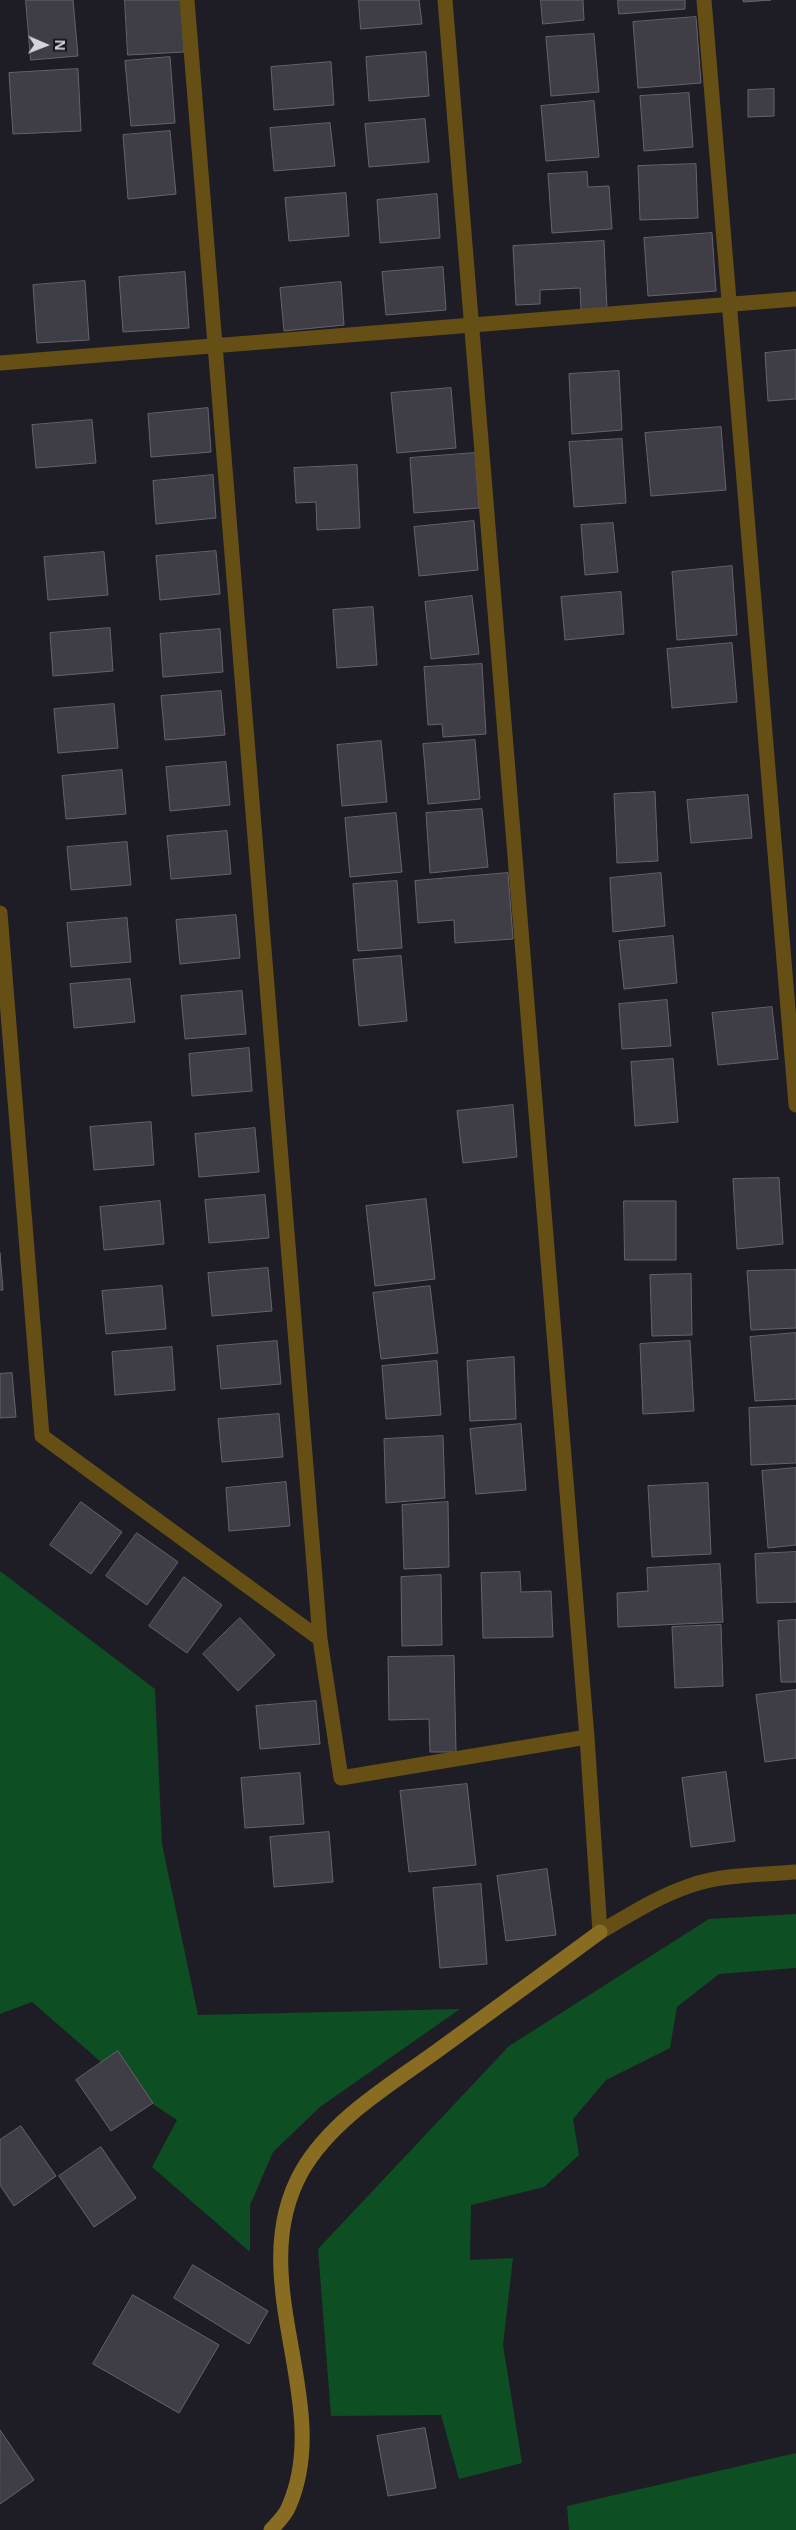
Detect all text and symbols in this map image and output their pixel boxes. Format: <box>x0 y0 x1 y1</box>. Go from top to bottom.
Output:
north arrow <box>20 20 70 70</box>
text: N <box>51 39 70 51</box>

